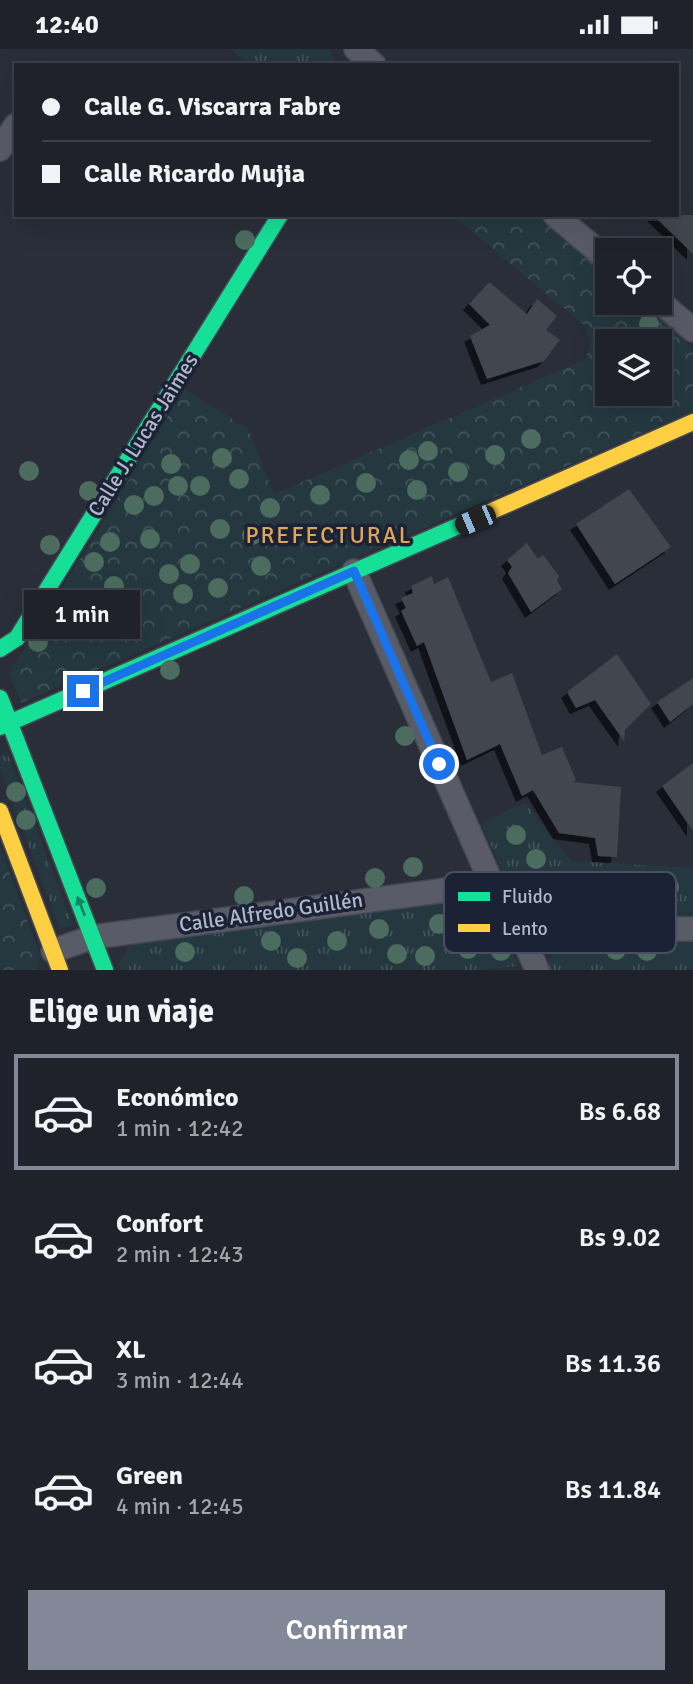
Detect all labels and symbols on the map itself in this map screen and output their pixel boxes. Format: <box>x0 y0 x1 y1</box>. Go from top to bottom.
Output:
street label: Calle J. Lucas Jaimes <box>82 349 204 521</box>
car <box>452 502 499 538</box>
district label: PREFECTURAL <box>246 521 412 550</box>
callout: 1 min <box>25 589 141 639</box>
route end <box>67 675 99 707</box>
route start <box>423 748 455 780</box>
legend <box>444 872 676 953</box>
text: Fluido <box>502 885 553 909</box>
street label: Calle Alfredo Guillén <box>177 886 365 938</box>
one-way arrow <box>75 896 86 917</box>
text: Lento <box>502 917 548 941</box>

